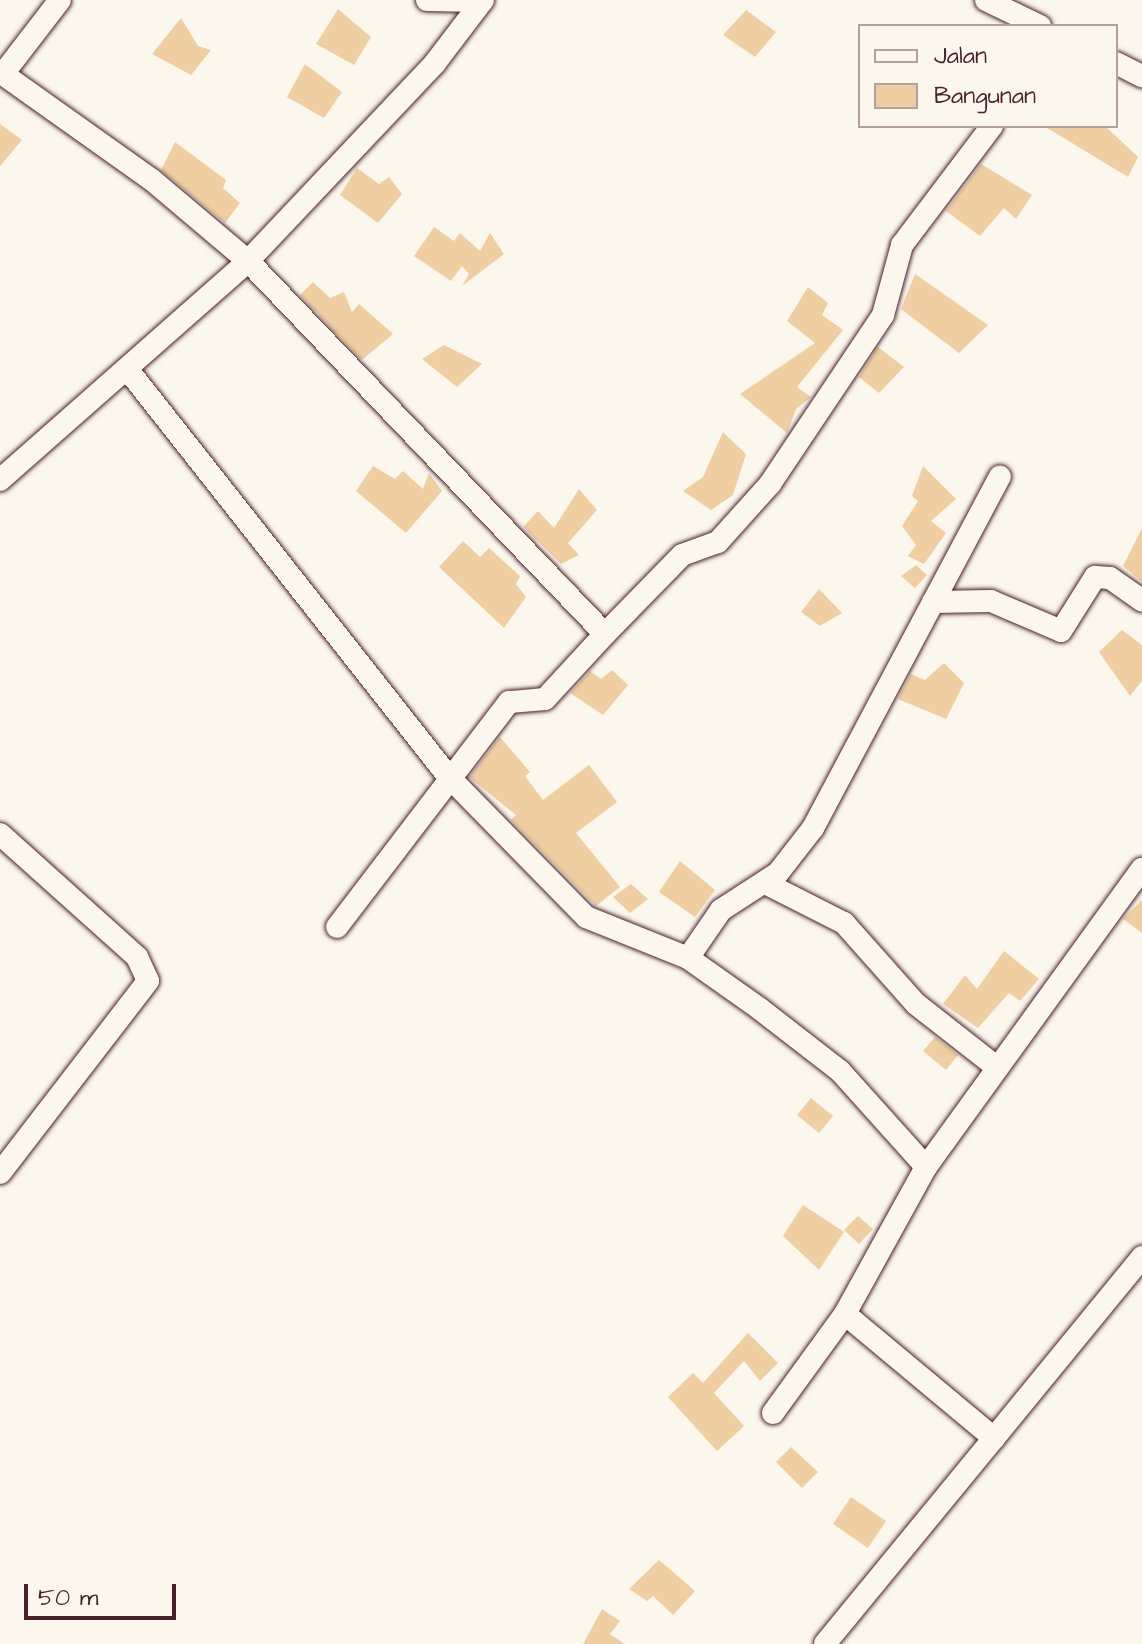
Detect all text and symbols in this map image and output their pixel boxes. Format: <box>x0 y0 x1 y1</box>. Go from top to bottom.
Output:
legend <box>858 24 1118 128</box>
text: Jalan <box>934 39 987 73</box>
text: Bangunan <box>934 79 1036 113</box>
scale bar <box>28 1568 180 1618</box>
text: 50 m <box>38 1581 98 1615</box>

